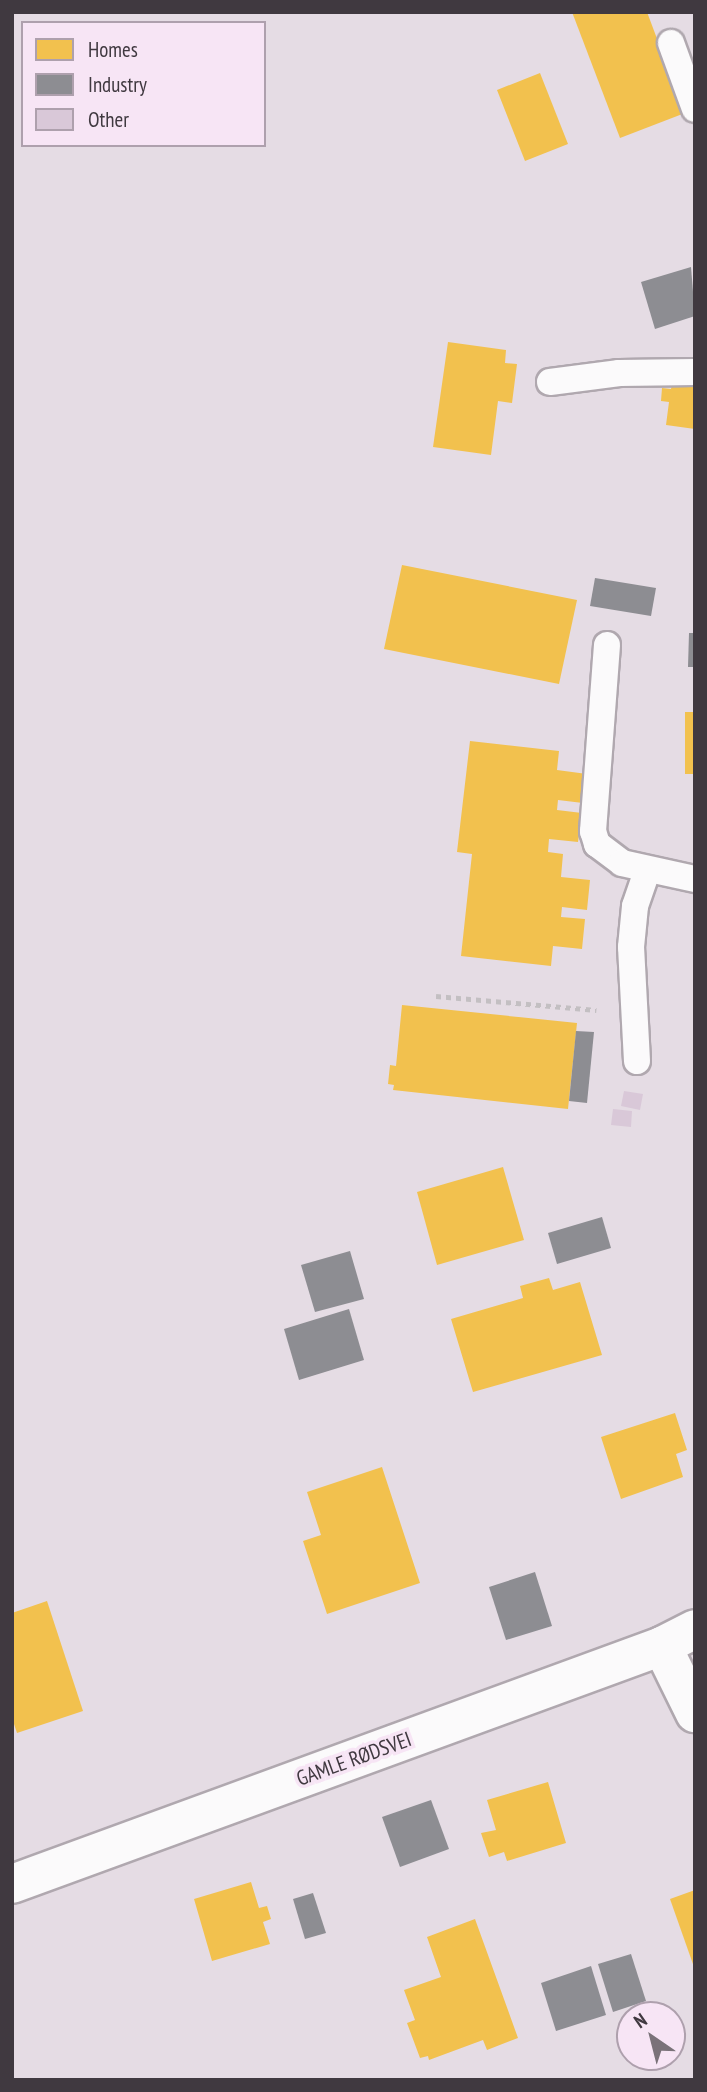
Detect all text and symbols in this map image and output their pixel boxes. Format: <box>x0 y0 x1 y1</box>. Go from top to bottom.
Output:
legend <box>21 21 266 147</box>
text: Homes <box>88 36 138 63</box>
text: Industry <box>88 71 147 98</box>
text: Other <box>88 106 129 133</box>
street label: GAMLE RØDSVEI <box>293 1727 415 1791</box>
north arrow <box>616 2001 686 2071</box>
text: N <box>629 2008 651 2033</box>

